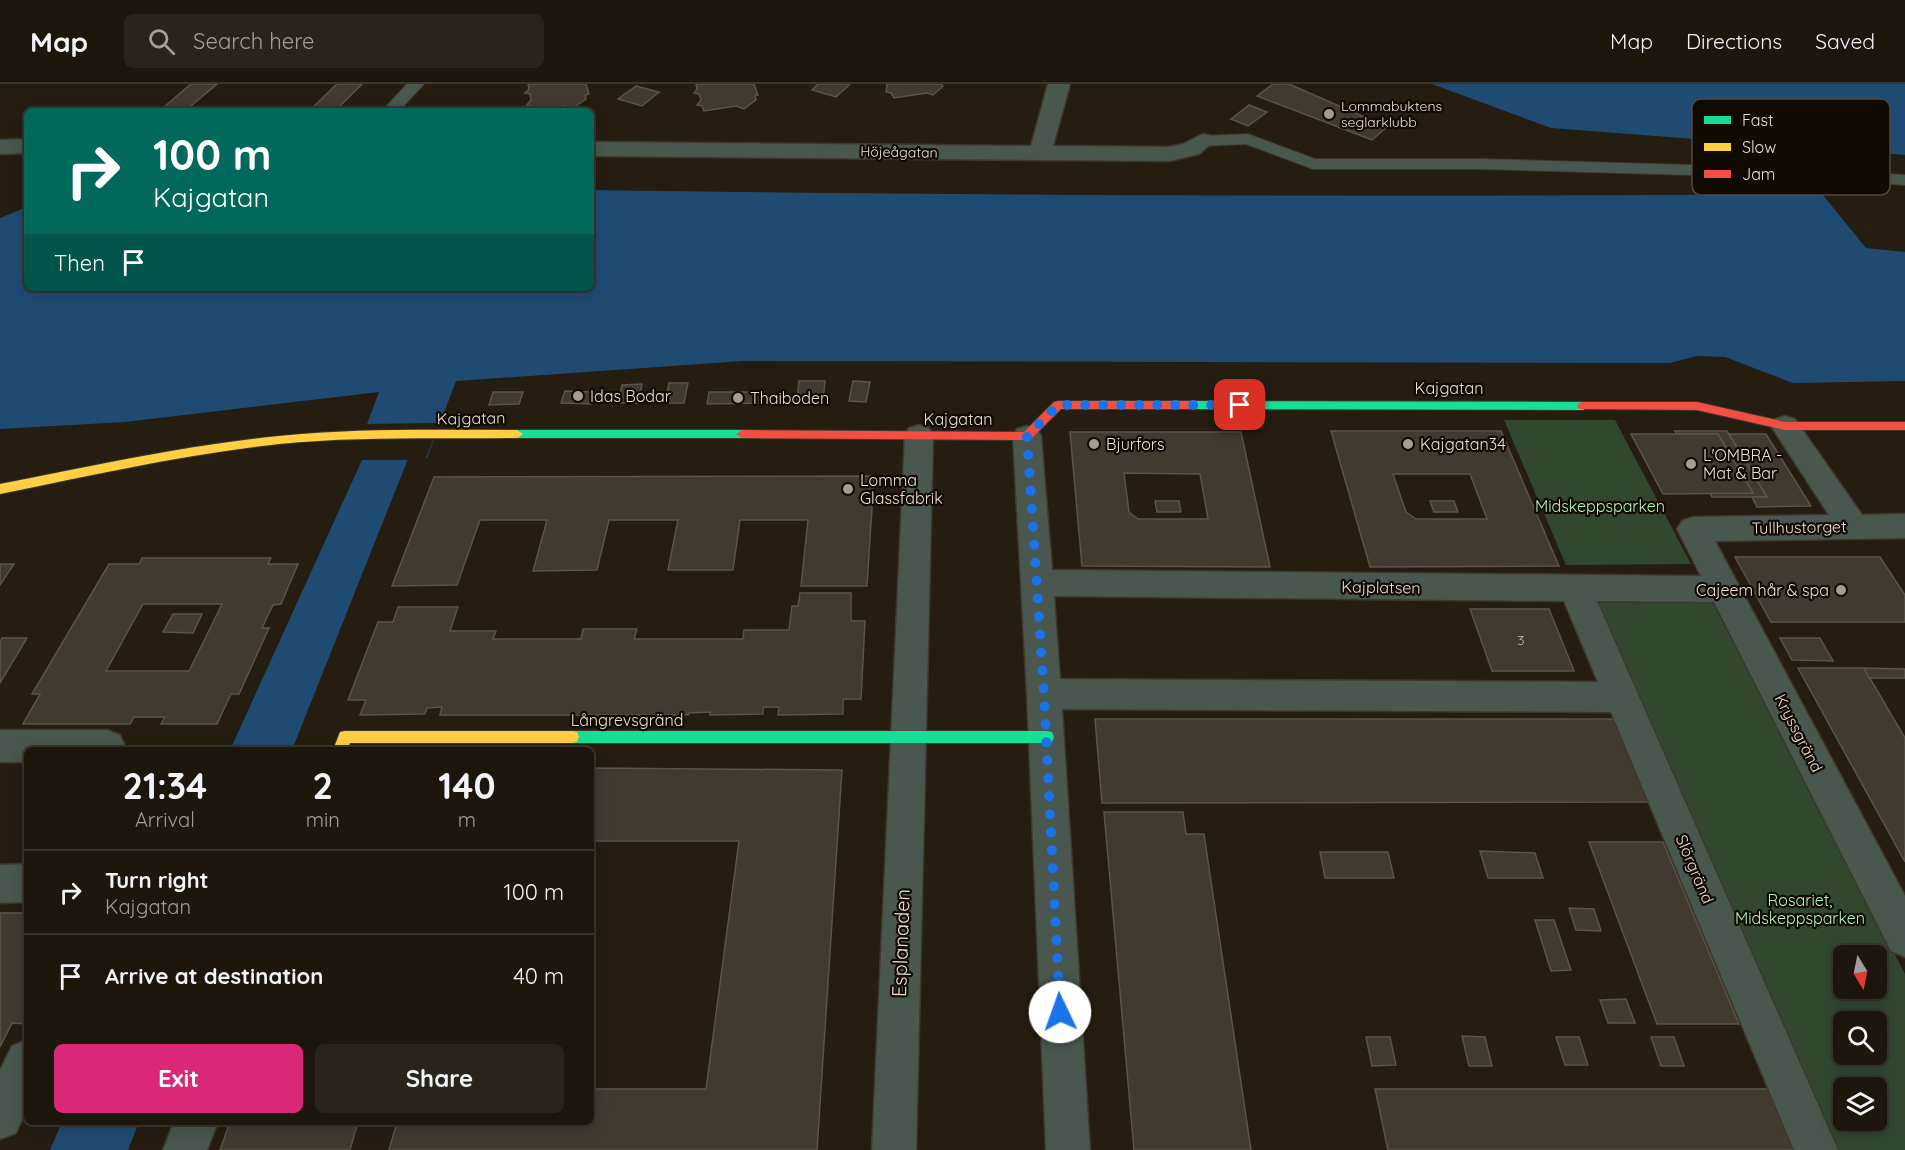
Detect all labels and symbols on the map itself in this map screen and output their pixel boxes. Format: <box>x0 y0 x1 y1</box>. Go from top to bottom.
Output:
place label: Lommabuktens seglarklubb <box>1341 97 1442 131</box>
legend <box>1692 99 1890 195</box>
marker: Lommabuktens seglarklubb <box>1322 107 1336 121</box>
text: Fast <box>1742 110 1773 130</box>
text: Slow <box>1742 137 1776 157</box>
street label: Höjeågatan <box>860 142 938 162</box>
text: Jam <box>1742 164 1775 184</box>
street label: Kajgatan <box>1415 378 1483 398</box>
pin <box>1214 379 1265 430</box>
place label: Idas Bodar <box>590 386 671 406</box>
place label: Thaiboden <box>750 388 829 408</box>
marker: Idas Bodar <box>571 389 585 403</box>
marker: Thaiboden <box>731 391 745 405</box>
street label: Kajgatan <box>436 407 506 429</box>
street label: Kajgatan <box>924 409 992 429</box>
place label: Bjurfors <box>1106 434 1165 454</box>
place label: Kajgatan34 <box>1420 434 1506 454</box>
marker: Bjurfors <box>1087 437 1101 451</box>
marker: Kajgatan34 <box>1401 437 1415 451</box>
place label: L'OMBRA - Mat & Bar <box>1703 445 1782 483</box>
marker: L'OMBRA - Mat & Bar <box>1684 457 1698 471</box>
place label: Lomma Glassfabrik <box>860 470 943 508</box>
marker: Lomma Glassfabrik <box>841 482 855 496</box>
park label: Midskeppsparken <box>1535 496 1665 516</box>
street label: Tullhustorget <box>1751 516 1847 538</box>
street label: Kajplatsen <box>1341 576 1421 598</box>
place label: Cajeem hår & spa <box>1696 580 1829 600</box>
marker: Cajeem hår & spa <box>1834 583 1848 597</box>
house number: 3 <box>1517 631 1525 649</box>
street label: Kryssgränd <box>1771 690 1827 776</box>
street label: Långrevsgränd <box>571 710 683 730</box>
street label: Slörgränd <box>1672 832 1718 906</box>
street label: Esplanaden <box>886 888 915 998</box>
park label: Rosariet, Midskeppsparken <box>1735 890 1865 928</box>
north arrow <box>1833 945 1887 999</box>
position arrow <box>1028 980 1092 1044</box>

